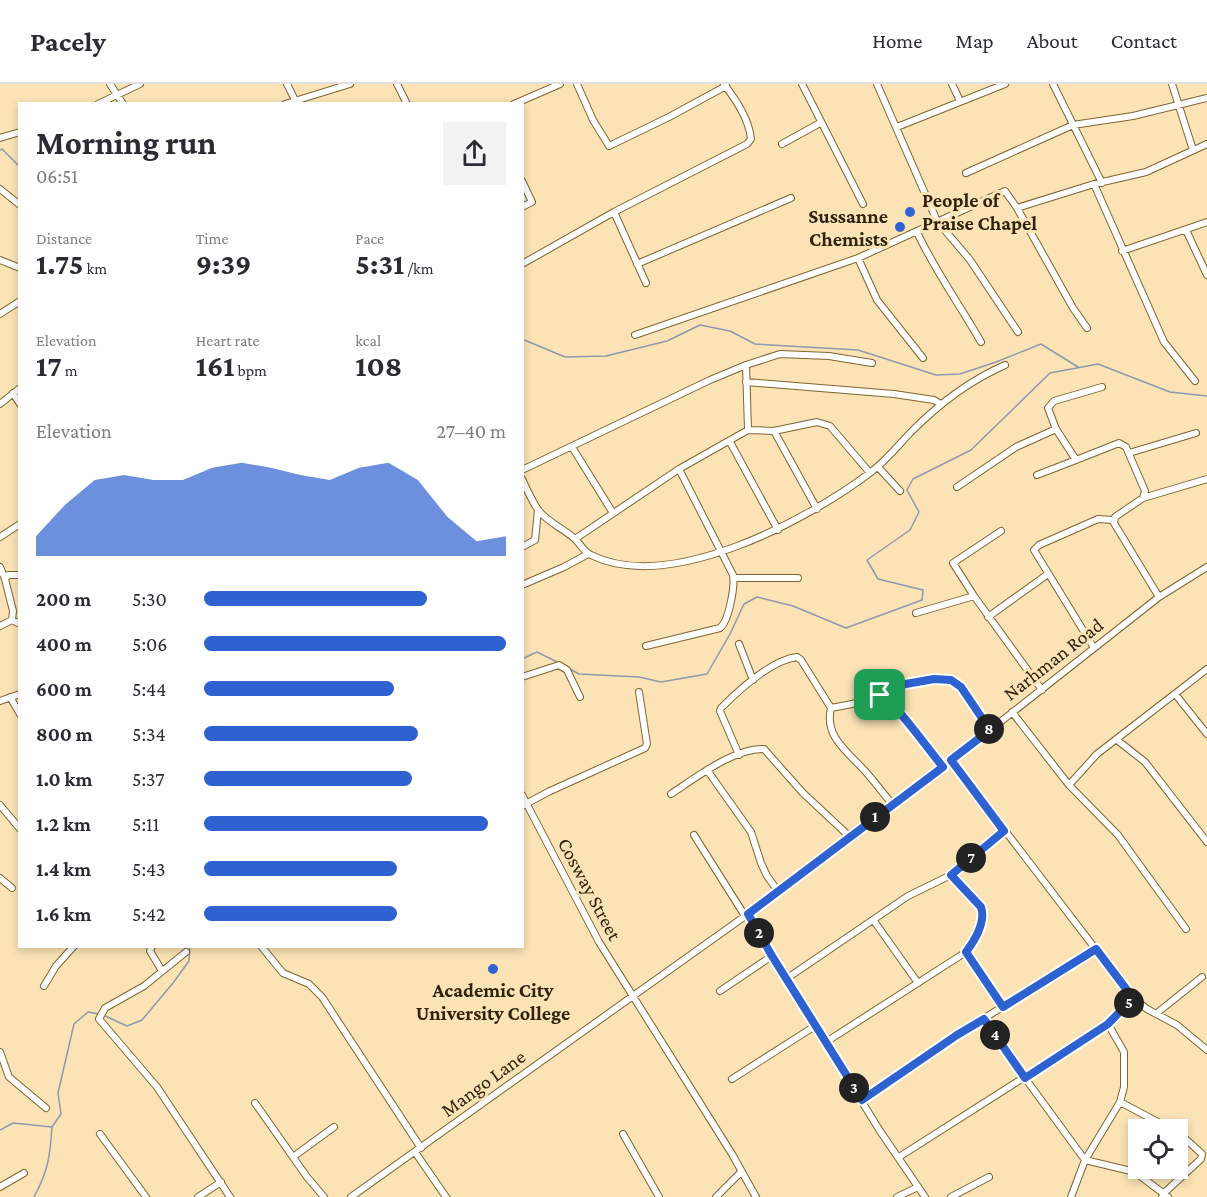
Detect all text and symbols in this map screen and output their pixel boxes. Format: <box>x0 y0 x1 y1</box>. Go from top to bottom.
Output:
text: Pacely <box>30 26 106 57</box>
text: Home <box>872 29 922 53</box>
text: Map <box>955 29 994 53</box>
text: About <box>1027 29 1078 53</box>
text: Contact <box>1111 29 1177 53</box>
button: share <box>443 122 506 185</box>
text: Morning run <box>36 124 217 161</box>
text: 06:51 <box>36 165 78 187</box>
place label: People of Praise Chapel <box>922 189 1037 234</box>
place label: Sussanne Chemists <box>808 205 888 250</box>
marker: People of Praise Chapel <box>903 205 917 219</box>
marker: Sussanne Chemists <box>893 220 907 234</box>
text: Distance <box>36 230 92 247</box>
text: Time <box>196 230 228 247</box>
text: Pace <box>355 230 384 247</box>
text: 1.75 <box>36 247 84 280</box>
text: 9:39 <box>196 247 251 280</box>
text: 5:31 <box>355 247 404 280</box>
text: km <box>84 260 107 277</box>
text: /km <box>404 260 433 277</box>
text: Elevation <box>36 332 97 349</box>
text: Heart rate <box>196 332 260 349</box>
text: kcal <box>355 332 381 349</box>
text: 17 <box>36 349 62 382</box>
text: 161 <box>196 349 234 382</box>
text: 108 <box>355 349 402 382</box>
text: m <box>62 362 78 379</box>
text: bpm <box>234 362 267 379</box>
text: Elevation <box>36 420 112 442</box>
text: 27–40 m <box>436 420 506 442</box>
text: 200 m <box>36 588 91 610</box>
text: 5:30 <box>132 588 167 610</box>
street label: Narhman Road <box>999 613 1108 705</box>
text: 400 m <box>36 633 92 655</box>
text: 5:06 <box>132 633 167 655</box>
pin <box>854 669 905 720</box>
text: 600 m <box>36 678 92 700</box>
text: 5:44 <box>132 678 166 700</box>
icon: arrive <box>863 678 896 711</box>
pin: 8 <box>974 714 1004 744</box>
text: 8 <box>984 720 994 737</box>
text: 800 m <box>36 723 93 745</box>
text: 5:34 <box>132 723 166 745</box>
text: 1.0 km <box>36 768 92 790</box>
text: 5:37 <box>132 768 165 790</box>
pin: 1 <box>860 802 890 832</box>
text: 1 <box>872 808 878 825</box>
text: 1.2 km <box>36 813 91 835</box>
text: 5:11 <box>132 813 159 835</box>
street label: Cosway Street <box>553 834 626 945</box>
pin: 7 <box>956 843 986 873</box>
text: 7 <box>967 849 975 866</box>
text: 1.4 km <box>36 858 91 880</box>
text: 5:43 <box>132 858 166 880</box>
text: 1.6 km <box>36 903 91 925</box>
text: 5:42 <box>132 903 166 925</box>
pin: 2 <box>744 918 774 948</box>
text: 2 <box>755 924 763 941</box>
marker: Academic City University College <box>486 962 500 976</box>
place label: Academic City University College <box>416 979 570 1024</box>
pin: 5 <box>1114 988 1144 1018</box>
text: 5 <box>1125 994 1133 1011</box>
pin: 4 <box>980 1020 1010 1050</box>
text: 4 <box>991 1026 999 1043</box>
street label: Mango Lane <box>437 1045 530 1122</box>
pin: 3 <box>839 1073 869 1103</box>
text: 3 <box>850 1079 858 1096</box>
map controls <box>1128 1119 1188 1179</box>
button: locate <box>1128 1119 1188 1179</box>

